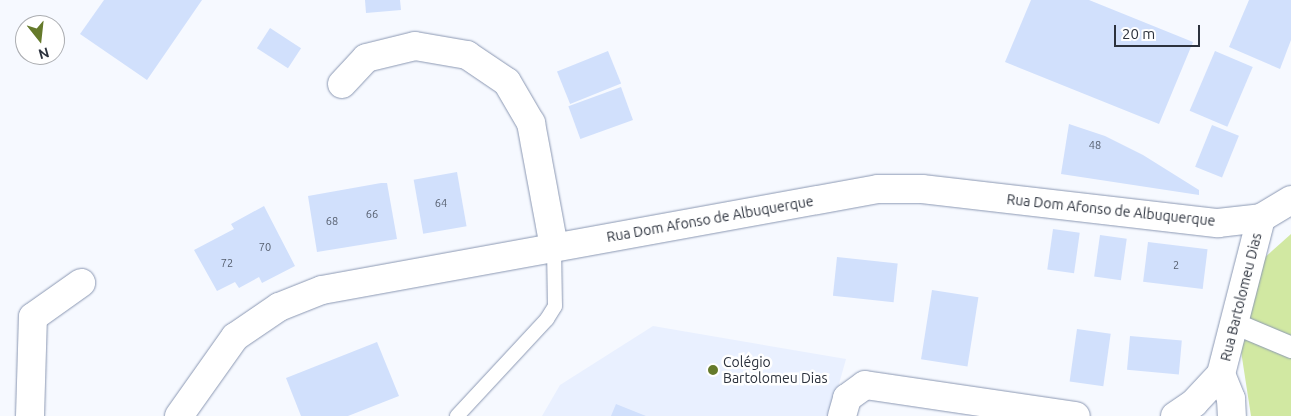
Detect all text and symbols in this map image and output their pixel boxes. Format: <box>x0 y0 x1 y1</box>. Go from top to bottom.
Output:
north arrow <box>15 15 65 65</box>
scale bar <box>1116 15 1202 47</box>
text: 20 m <box>1122 25 1155 42</box>
text: N <box>37 44 51 63</box>
house number: 48 <box>1089 138 1101 152</box>
street label: Rua Dom Afonso de Albuquerque <box>1006 191 1216 229</box>
street label: Rua Dom Afonso de Albuquerque <box>605 193 815 245</box>
house number: 64 <box>435 196 447 210</box>
house number: 66 <box>366 207 378 221</box>
house number: 68 <box>326 214 338 228</box>
street label: Rua Bartolomeu Dias <box>1217 231 1265 363</box>
house number: 70 <box>259 240 271 254</box>
house number: 72 <box>221 256 233 270</box>
house number: 2 <box>1173 258 1179 272</box>
place label: Colégio Bartolomeu Dias <box>723 354 827 387</box>
marker: Colégio Bartolomeu Dias <box>707 364 719 376</box>

